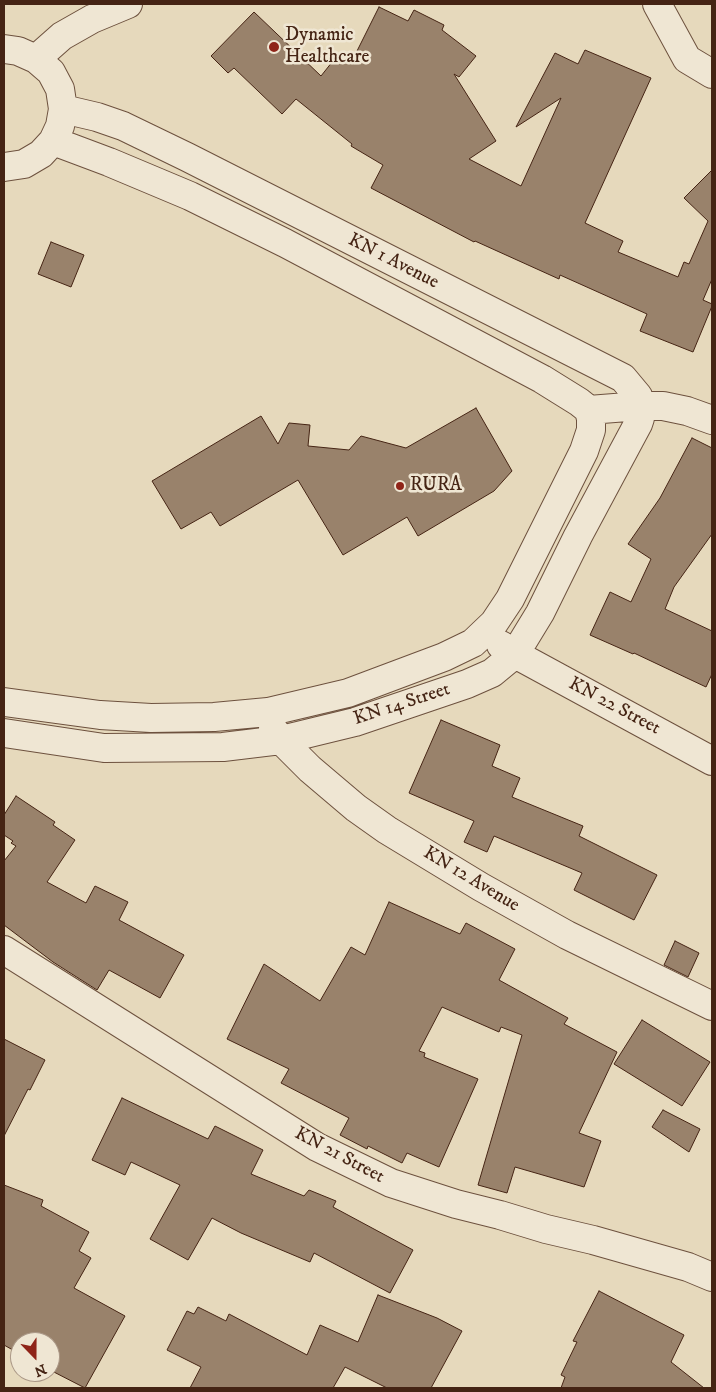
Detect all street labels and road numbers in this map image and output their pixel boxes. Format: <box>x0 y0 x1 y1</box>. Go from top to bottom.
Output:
street label: KN 1 Avenue <box>344 229 442 295</box>
street label: KN 22 Street <box>564 673 664 741</box>
street label: KN 14 Street <box>351 679 453 731</box>
street label: KN 12 Avenue <box>419 842 523 918</box>
street label: KN 21 Street <box>290 1123 388 1189</box>

